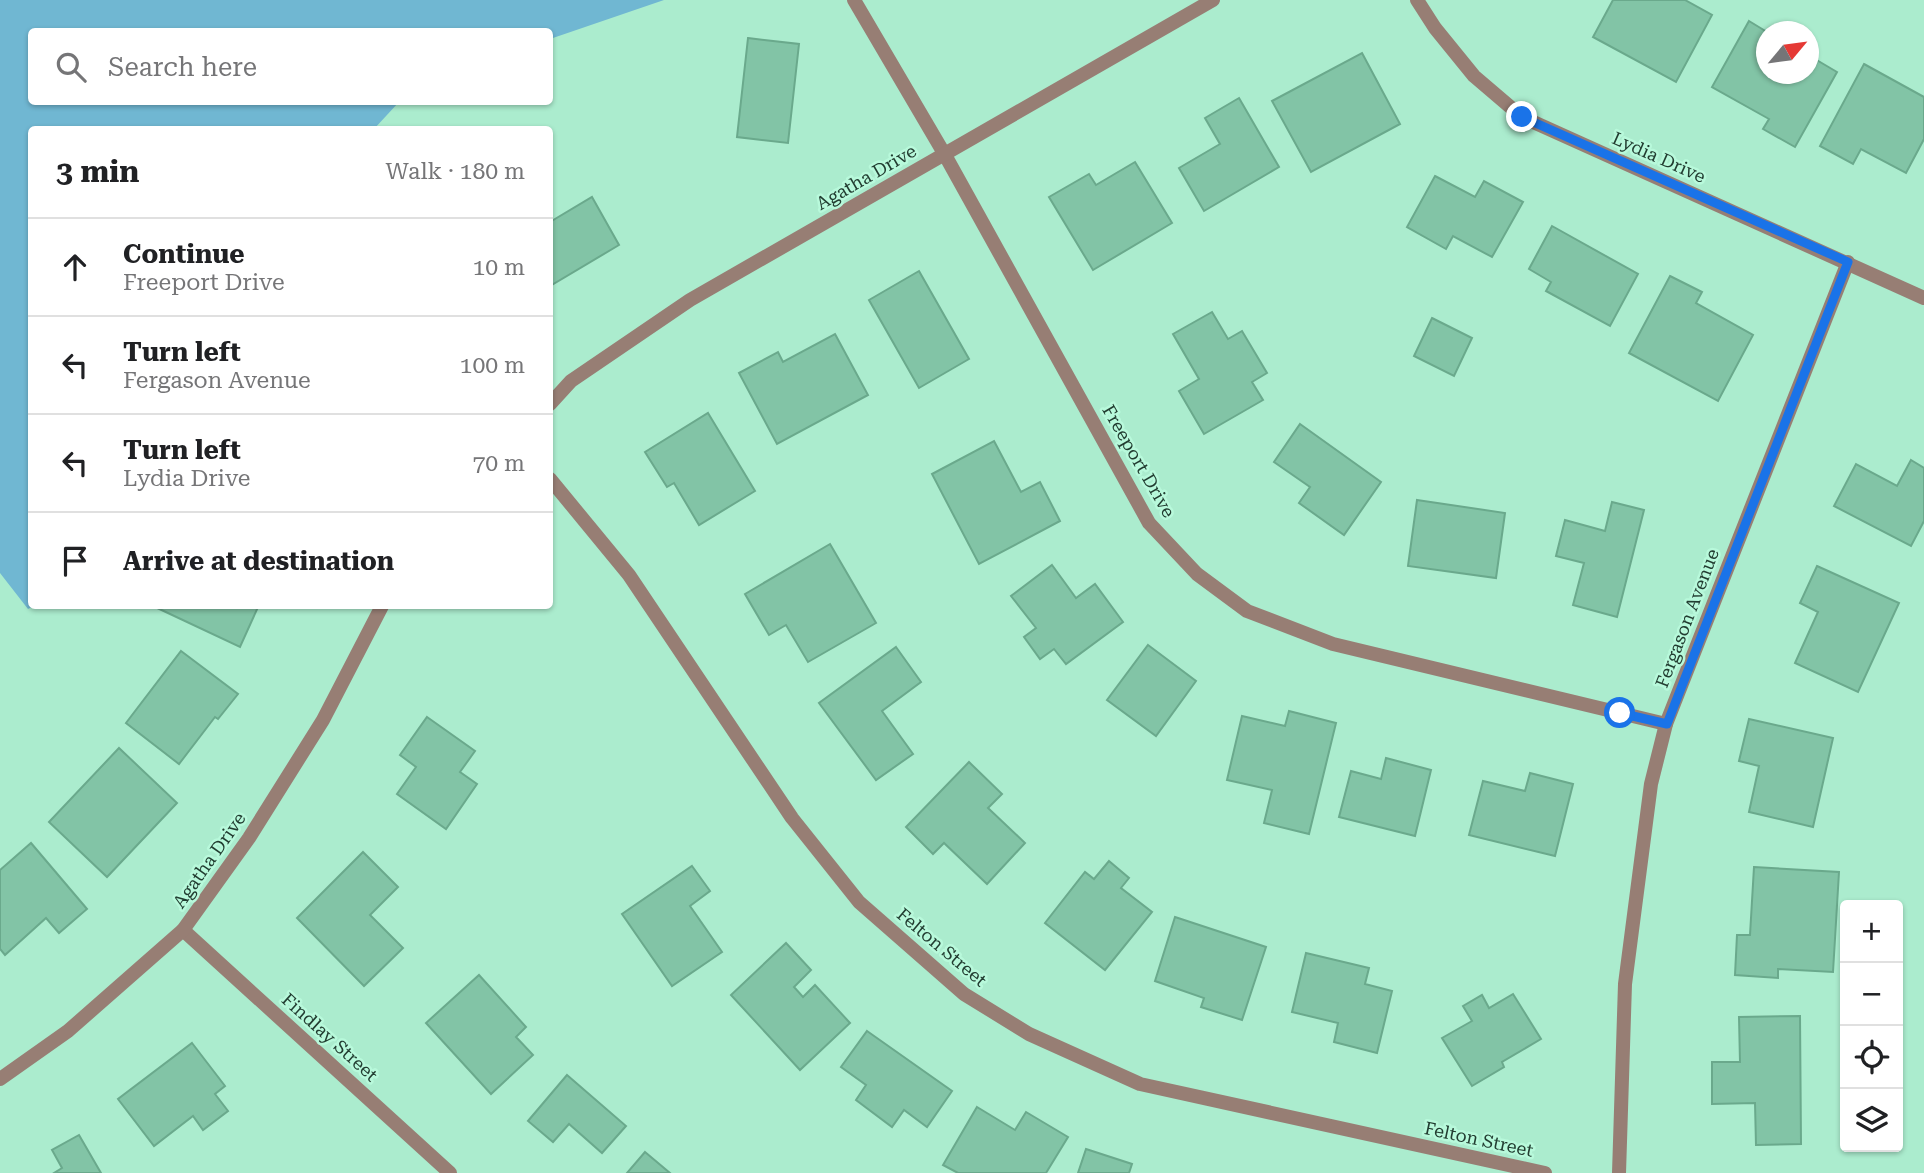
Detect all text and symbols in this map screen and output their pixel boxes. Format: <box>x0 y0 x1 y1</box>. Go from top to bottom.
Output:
north arrow <box>1756 21 1819 84</box>
search box <box>28 28 553 105</box>
icon: search <box>52 48 90 86</box>
text: Search here <box>108 52 257 82</box>
route end <box>1506 101 1537 132</box>
street label: Lydia Drive <box>1609 127 1709 187</box>
street label: Agatha Drive <box>812 140 920 214</box>
text: 3 min <box>56 154 139 189</box>
text: Walk · 180 m <box>386 158 525 185</box>
text: Continue <box>123 239 245 269</box>
icon: ahead <box>56 248 94 286</box>
text: 10 m <box>472 254 525 281</box>
text: Freeport Drive <box>123 269 285 296</box>
text: Turn left <box>123 337 241 367</box>
icon: left <box>56 346 94 384</box>
text: 100 m <box>460 352 525 379</box>
text: Fergason Avenue <box>123 367 311 394</box>
street label: Freeport Drive <box>1098 401 1180 521</box>
text: Turn left <box>123 435 241 465</box>
icon: left <box>56 444 94 482</box>
text: 70 m <box>472 450 525 477</box>
text: Lydia Drive <box>123 465 250 492</box>
icon: arrive <box>56 542 94 580</box>
text: Arrive at destination <box>123 546 394 576</box>
street label: Fergason Avenue <box>1651 546 1723 690</box>
route start <box>1604 697 1635 728</box>
street label: Agatha Drive <box>168 808 250 912</box>
map controls <box>1840 900 1903 1152</box>
button: + <box>1840 900 1903 963</box>
street label: Felton Street <box>893 903 991 991</box>
button: − <box>1840 963 1903 1026</box>
street label: Findlay Street <box>278 989 382 1086</box>
button: locate <box>1840 1026 1903 1089</box>
button: layers <box>1840 1089 1903 1152</box>
street label: Felton Street <box>1423 1117 1536 1161</box>

